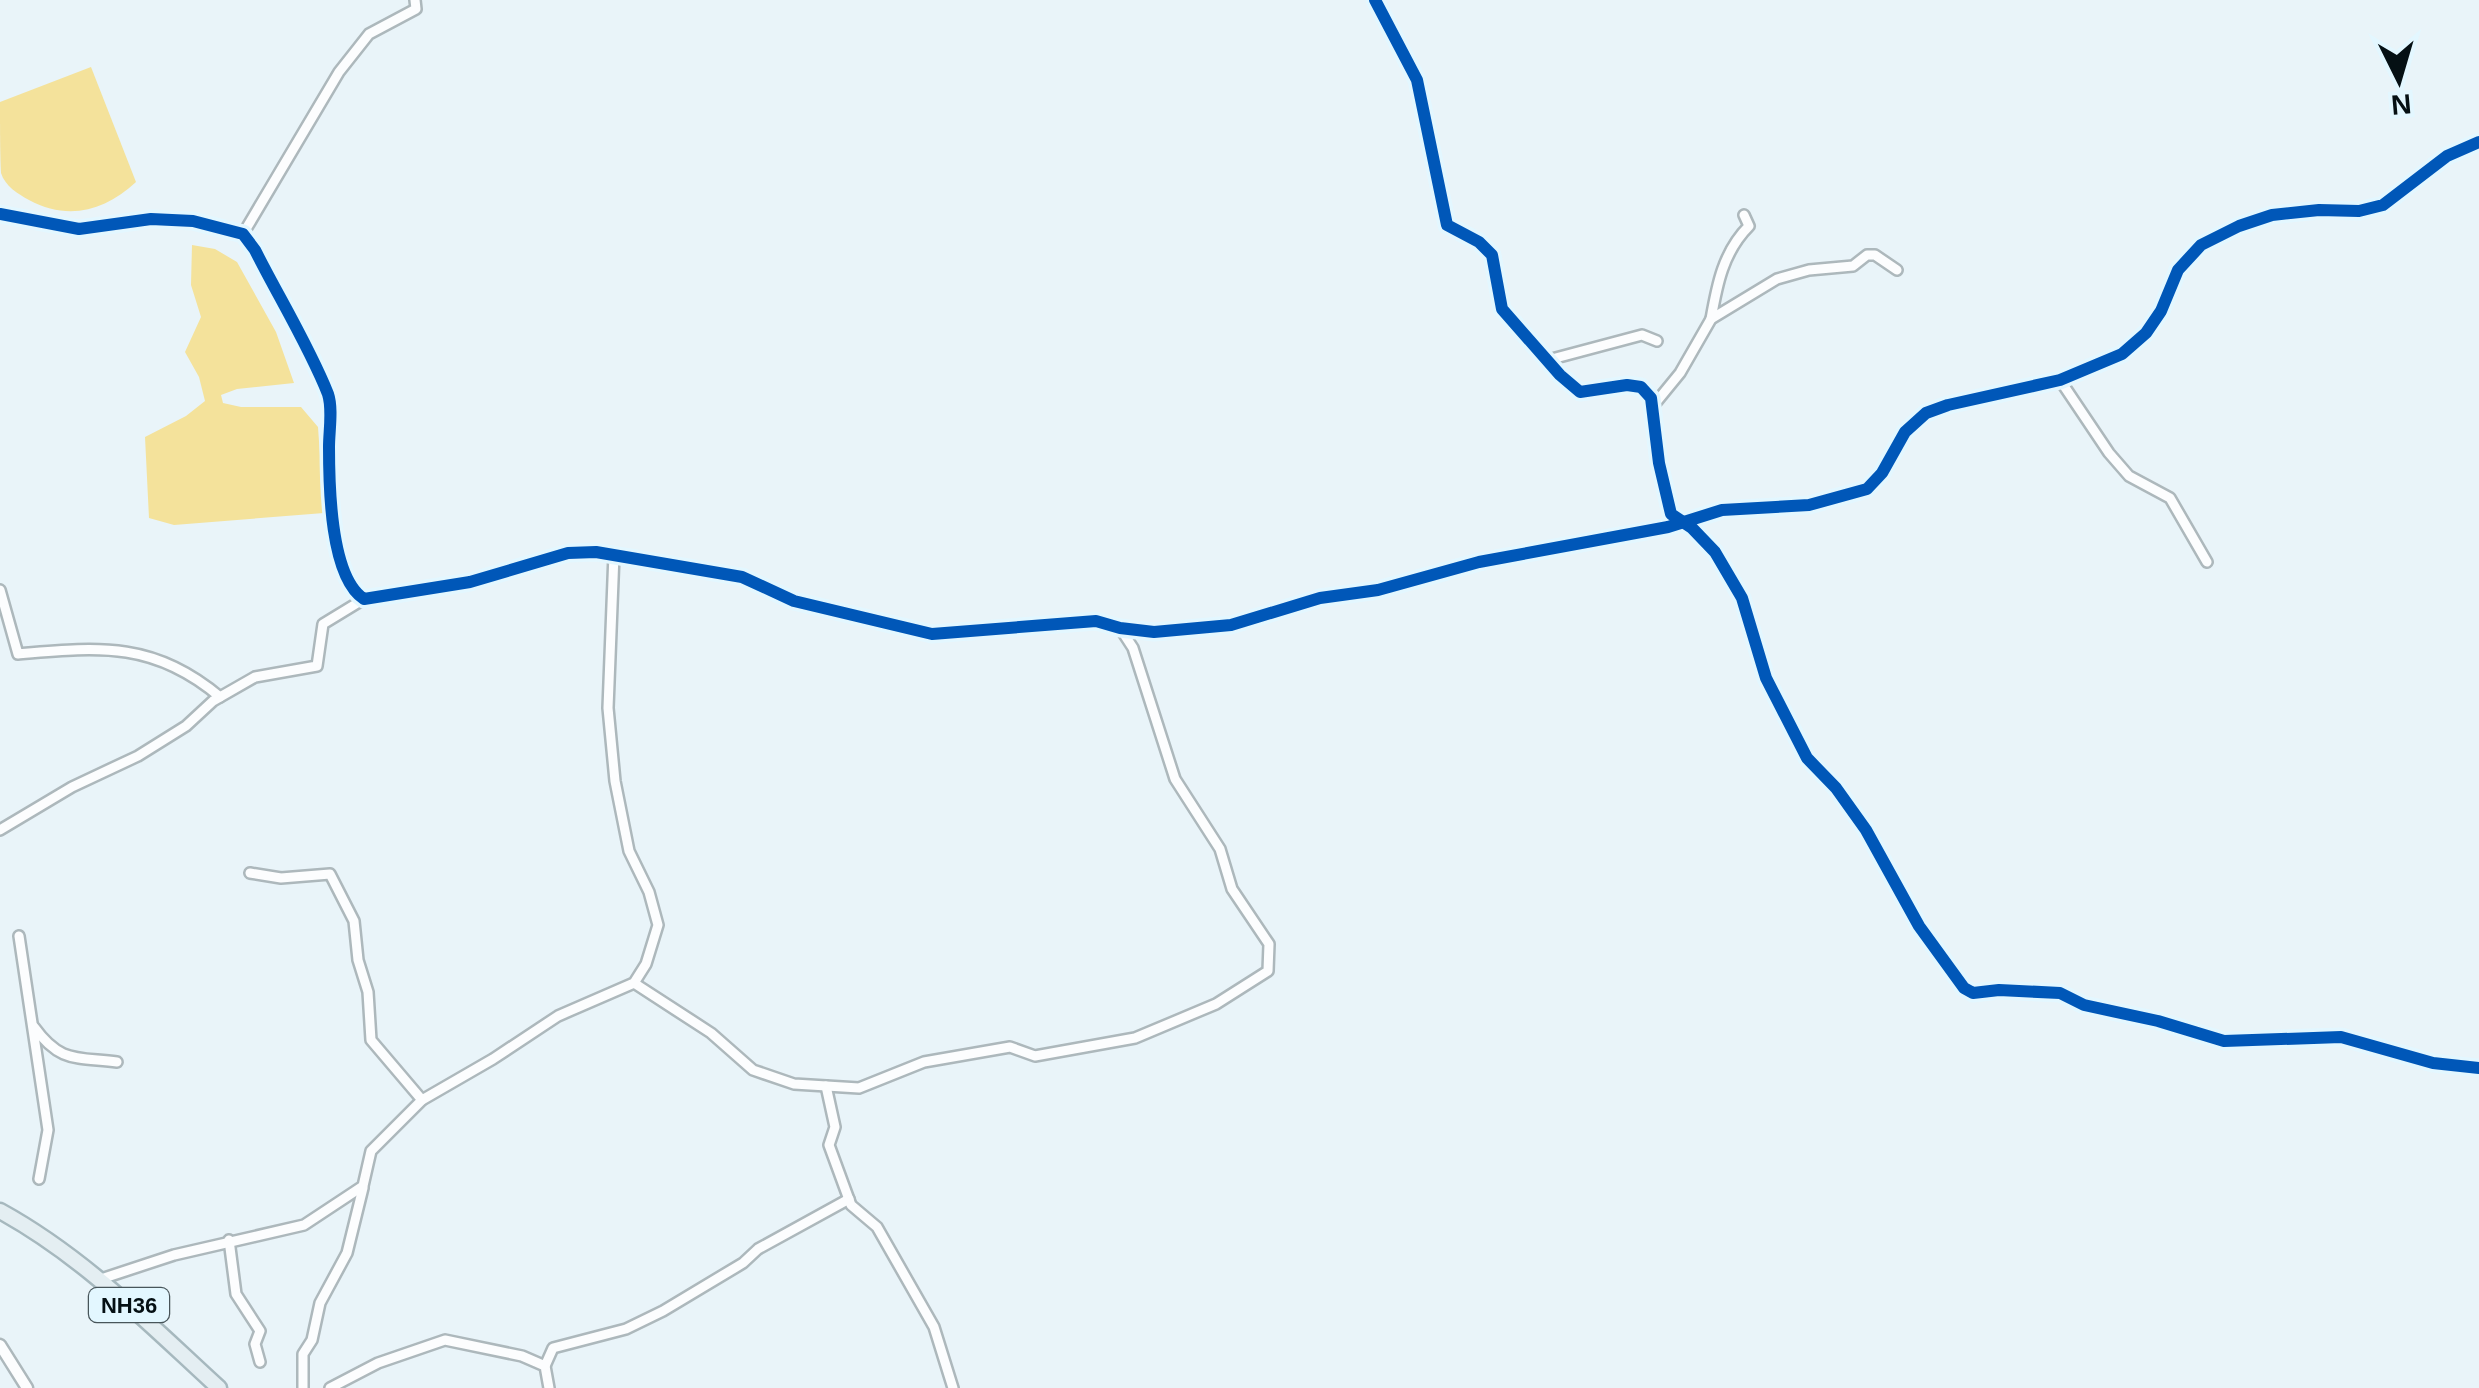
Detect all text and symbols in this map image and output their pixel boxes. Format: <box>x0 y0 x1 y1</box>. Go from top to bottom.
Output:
north arrow <box>2349 30 2449 130</box>
text: N <box>2390 88 2413 121</box>
road number: NH36 <box>89 1288 169 1322</box>

